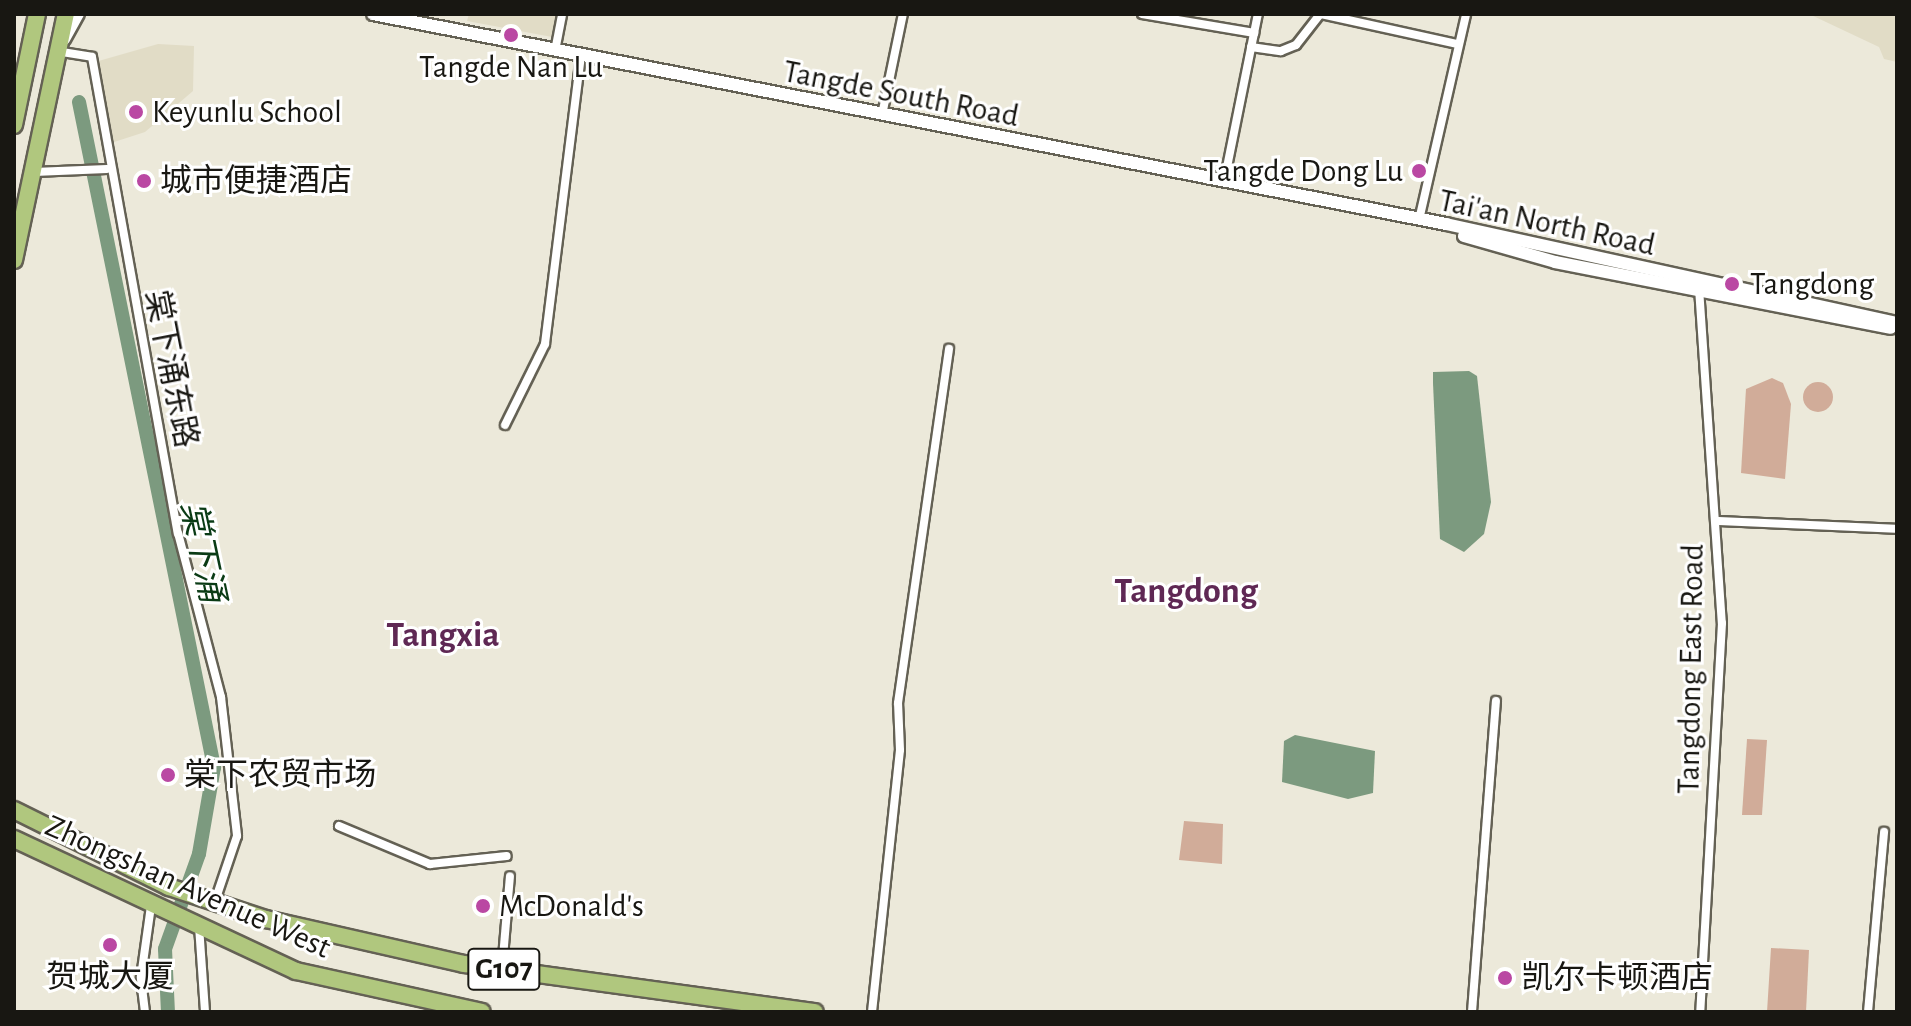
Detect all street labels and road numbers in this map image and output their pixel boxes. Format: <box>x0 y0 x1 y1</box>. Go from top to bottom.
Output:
street label: Tangde South Road <box>780 52 1022 136</box>
street label: Tai'an North Road <box>1435 181 1659 265</box>
street label: 棠下涌东路 <box>137 287 205 451</box>
street label: Tangdong East Road <box>1670 544 1712 794</box>
street label: Zhongshan Avenue West <box>39 807 337 967</box>
road number: G107 <box>466 943 542 995</box>

